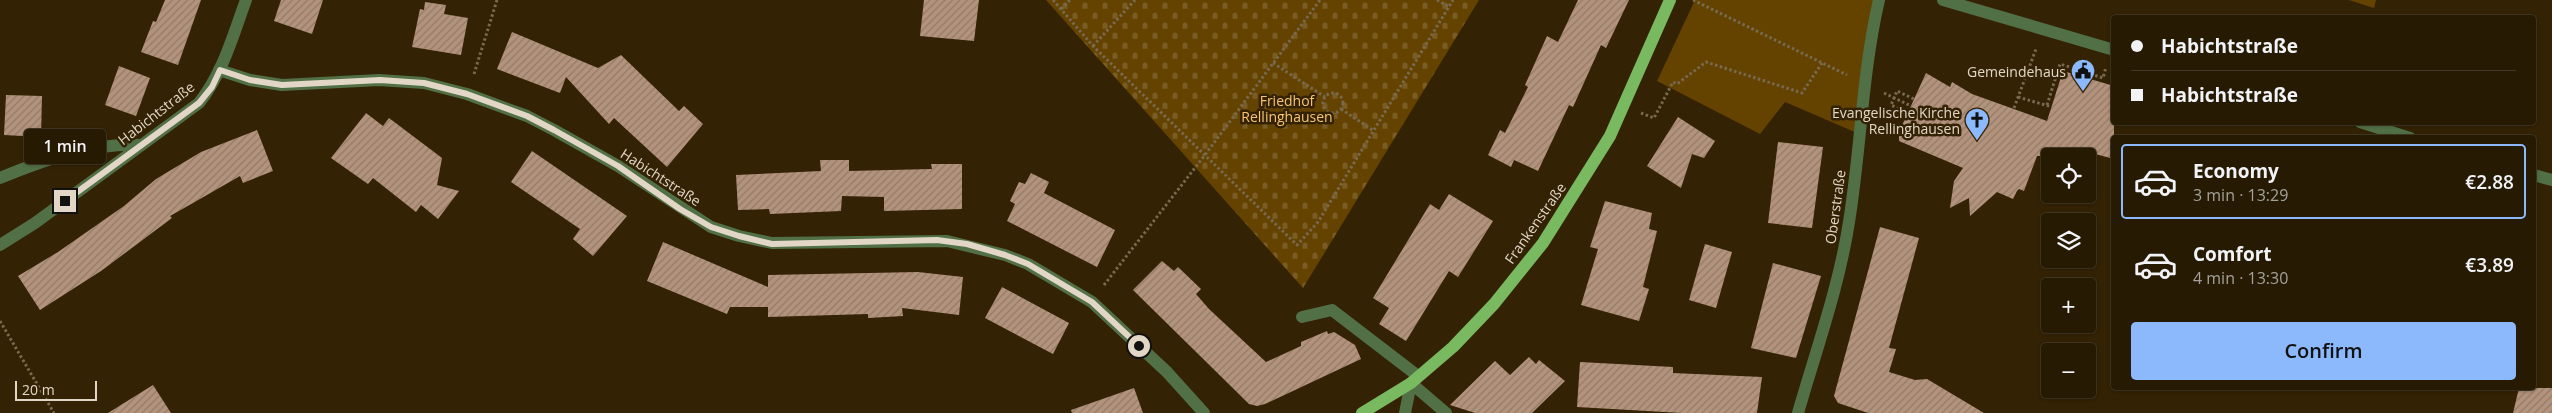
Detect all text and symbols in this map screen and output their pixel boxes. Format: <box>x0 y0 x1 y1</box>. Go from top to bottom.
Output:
text: Habichtstraße <box>2161 33 2298 59</box>
public building icon: Gemeindehaus <box>2070 58 2096 92</box>
place label: Gemeindehaus <box>1967 62 2066 81</box>
street label: Habichtstraße <box>114 77 198 149</box>
text: Habichtstraße <box>2161 82 2298 108</box>
park label: Friedhof Rellinghausen <box>1241 91 1333 126</box>
place label: Evangelische Kirche Rellinghausen <box>1832 103 1960 138</box>
church icon: Evangelische Kirche Rellinghausen <box>1964 107 1990 141</box>
callout: 1 min <box>24 128 106 164</box>
text: 1 min <box>43 135 87 157</box>
street label: Habichtstraße <box>617 144 705 210</box>
map controls <box>2041 148 2096 398</box>
button: locate <box>2041 148 2096 203</box>
text: Economy <box>2193 158 2279 184</box>
icon: car <box>2133 159 2178 204</box>
street label: Oberstraße <box>1820 169 1850 245</box>
text: €2.88 <box>2465 169 2514 195</box>
street label: Frankenstraße <box>1500 179 1570 267</box>
text: 3 min · 13:29 <box>2193 184 2288 206</box>
route end <box>54 190 76 212</box>
button: layers <box>2041 213 2096 268</box>
text: Comfort <box>2193 241 2272 267</box>
icon: car <box>2133 242 2178 287</box>
text: €3.89 <box>2465 252 2514 278</box>
text: 4 min · 13:30 <box>2193 267 2288 289</box>
button: + <box>2041 278 2096 333</box>
button: Confirm <box>2131 322 2516 380</box>
route start <box>1128 335 1150 357</box>
button: − <box>2041 343 2096 398</box>
scale bar <box>15 378 98 401</box>
text: 20 m <box>22 380 55 399</box>

